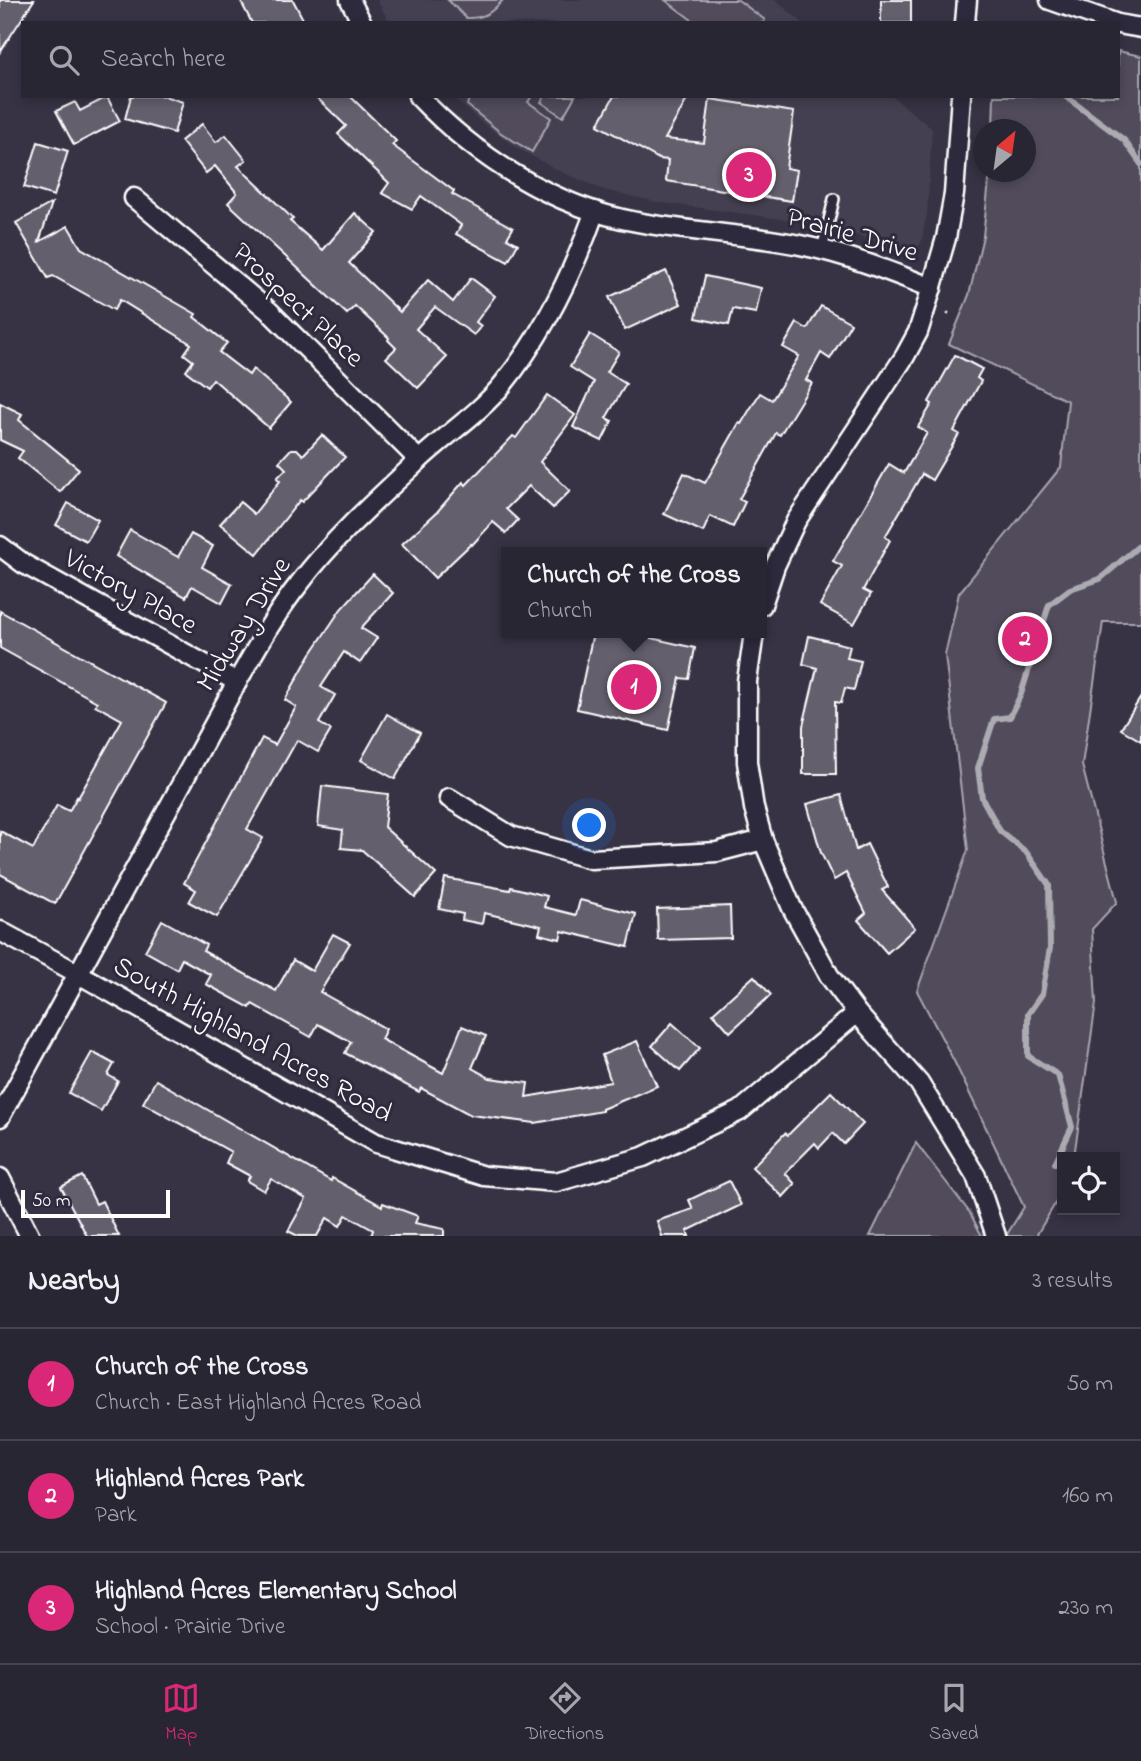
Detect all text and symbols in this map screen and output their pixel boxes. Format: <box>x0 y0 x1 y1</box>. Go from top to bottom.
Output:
search box <box>21 21 1120 98</box>
icon: search <box>45 41 83 79</box>
text: Search here <box>101 41 226 79</box>
north arrow <box>973 119 1036 182</box>
pin: 3 <box>726 149 772 201</box>
street label: Prairie Drive <box>781 198 923 274</box>
street label: Prospect Place <box>222 234 373 379</box>
street label: Victory Place <box>55 539 204 647</box>
popup <box>501 547 767 638</box>
street label: Midway Drive <box>187 549 303 700</box>
text: Church of the Cross <box>527 557 741 595</box>
text: Church <box>527 595 592 628</box>
pin: 2 <box>1002 613 1048 665</box>
pin: 1 <box>611 661 657 713</box>
your location <box>572 808 606 842</box>
street label: South Highland Acres Road <box>105 947 399 1135</box>
map controls <box>1057 1152 1120 1215</box>
button: locate <box>1057 1152 1120 1215</box>
scale bar <box>21 1187 170 1219</box>
text: 50 m <box>32 1188 71 1215</box>
text: Nearby <box>28 1260 120 1304</box>
text: 3 results <box>1032 1265 1113 1298</box>
text: Church of the Cross <box>95 1349 309 1387</box>
text: 1 <box>47 1368 55 1401</box>
text: 50 m <box>1066 1368 1113 1401</box>
text: Church · East Highland Acres Road <box>95 1387 421 1420</box>
text: Highland Acres Park <box>95 1461 304 1499</box>
text: 2 <box>45 1480 57 1513</box>
text: 160 m <box>1062 1480 1113 1513</box>
text: Park <box>95 1499 137 1532</box>
text: Highland Acres Elementary School <box>95 1573 457 1611</box>
text: 3 <box>46 1592 56 1625</box>
text: 230 m <box>1059 1592 1113 1625</box>
text: School · Prairie Drive <box>95 1611 285 1644</box>
tab: Map <box>162 1679 200 1748</box>
tab: Directions <box>525 1679 604 1748</box>
tab: Saved <box>929 1679 979 1748</box>

